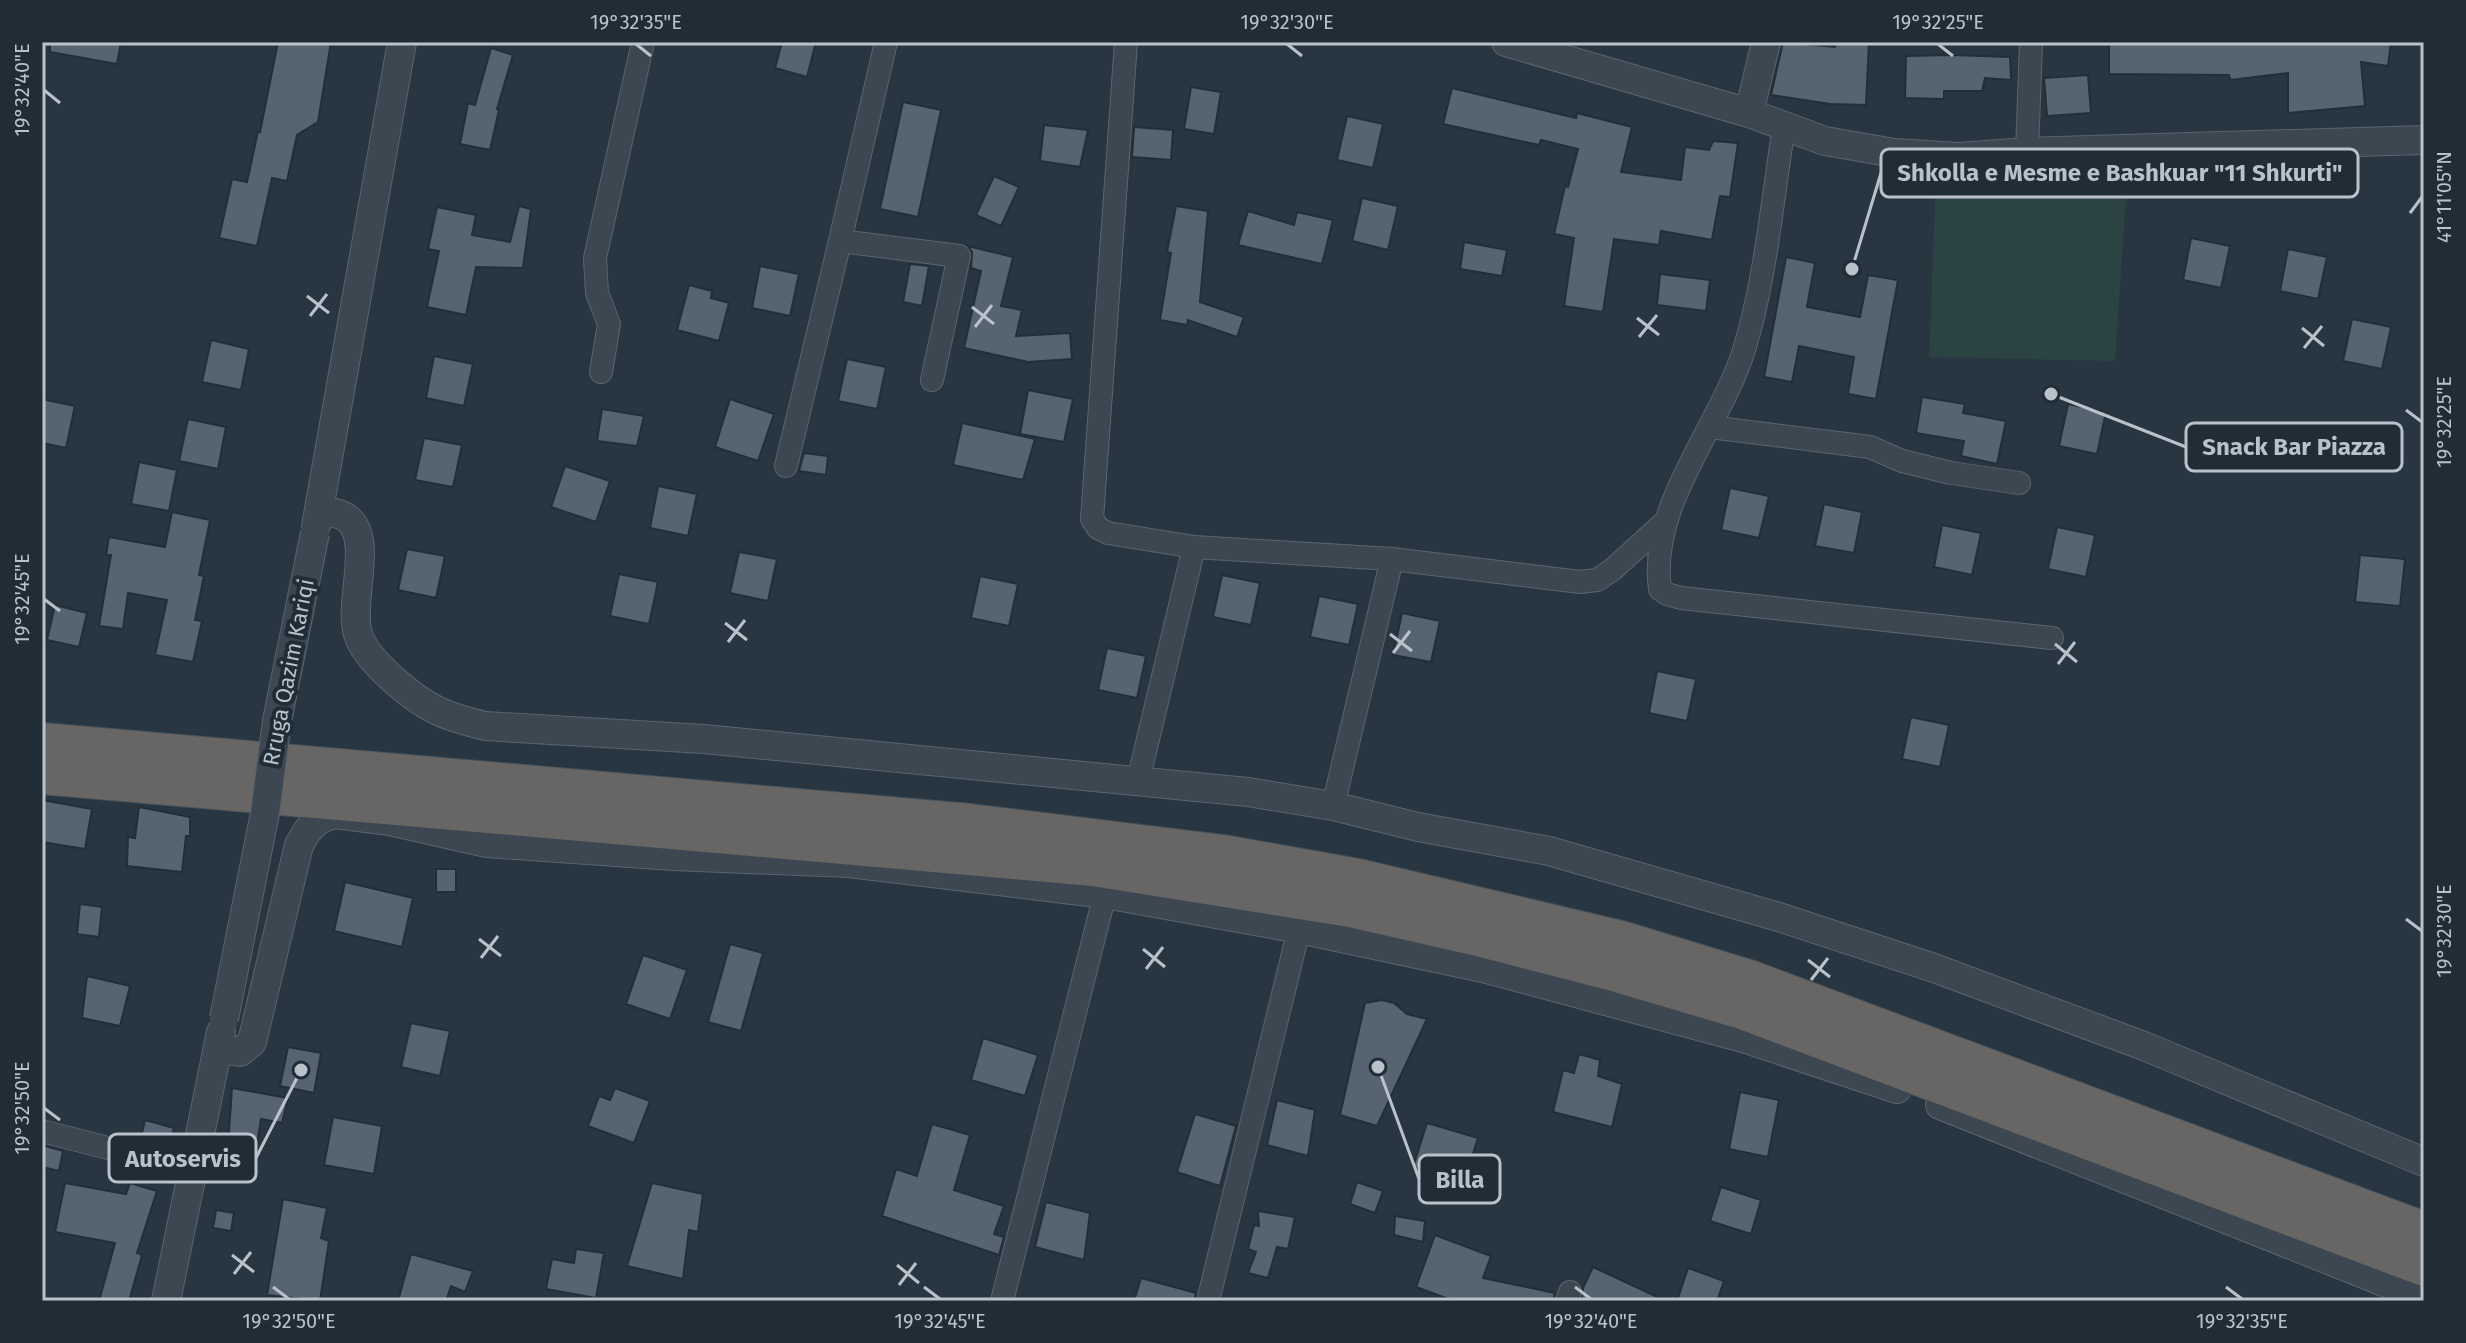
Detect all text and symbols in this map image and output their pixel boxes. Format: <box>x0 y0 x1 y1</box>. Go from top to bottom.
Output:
text: 19°32'35"E <box>590 10 682 34</box>
text: 19°32'30"E <box>1240 10 1334 34</box>
text: 19°32'25"E <box>1892 10 1984 34</box>
text: 19°32'40"E <box>10 43 34 137</box>
callout: Shkolla e Mesme e Bashkuar "11 Shkurti" <box>1881 149 2358 197</box>
text: 41°11'05"N <box>2432 151 2456 243</box>
text: Shkolla e Mesme e Bashkuar "11 Shkurti" <box>1897 159 2343 187</box>
text: 19°32'25"E <box>2432 376 2456 468</box>
callout: Snack Bar Piazza <box>2186 423 2402 471</box>
text: Snack Bar Piazza <box>2202 433 2386 461</box>
text: 19°32'45"E <box>10 553 34 645</box>
street label: Rruga Qazim Kariqi <box>257 576 320 768</box>
text: 19°32'30"E <box>2432 884 2456 978</box>
text: 19°32'50"E <box>10 1061 34 1155</box>
callout: Autoservis <box>109 1134 256 1182</box>
text: Autoservis <box>124 1145 241 1173</box>
callout: Billa <box>1419 1155 1500 1203</box>
text: Billa <box>1436 1166 1484 1194</box>
text: 19°32'50"E <box>242 1309 336 1333</box>
text: 19°32'45"E <box>894 1309 986 1333</box>
text: 19°32'40"E <box>1544 1309 1638 1333</box>
text: 19°32'35"E <box>2196 1309 2288 1333</box>

